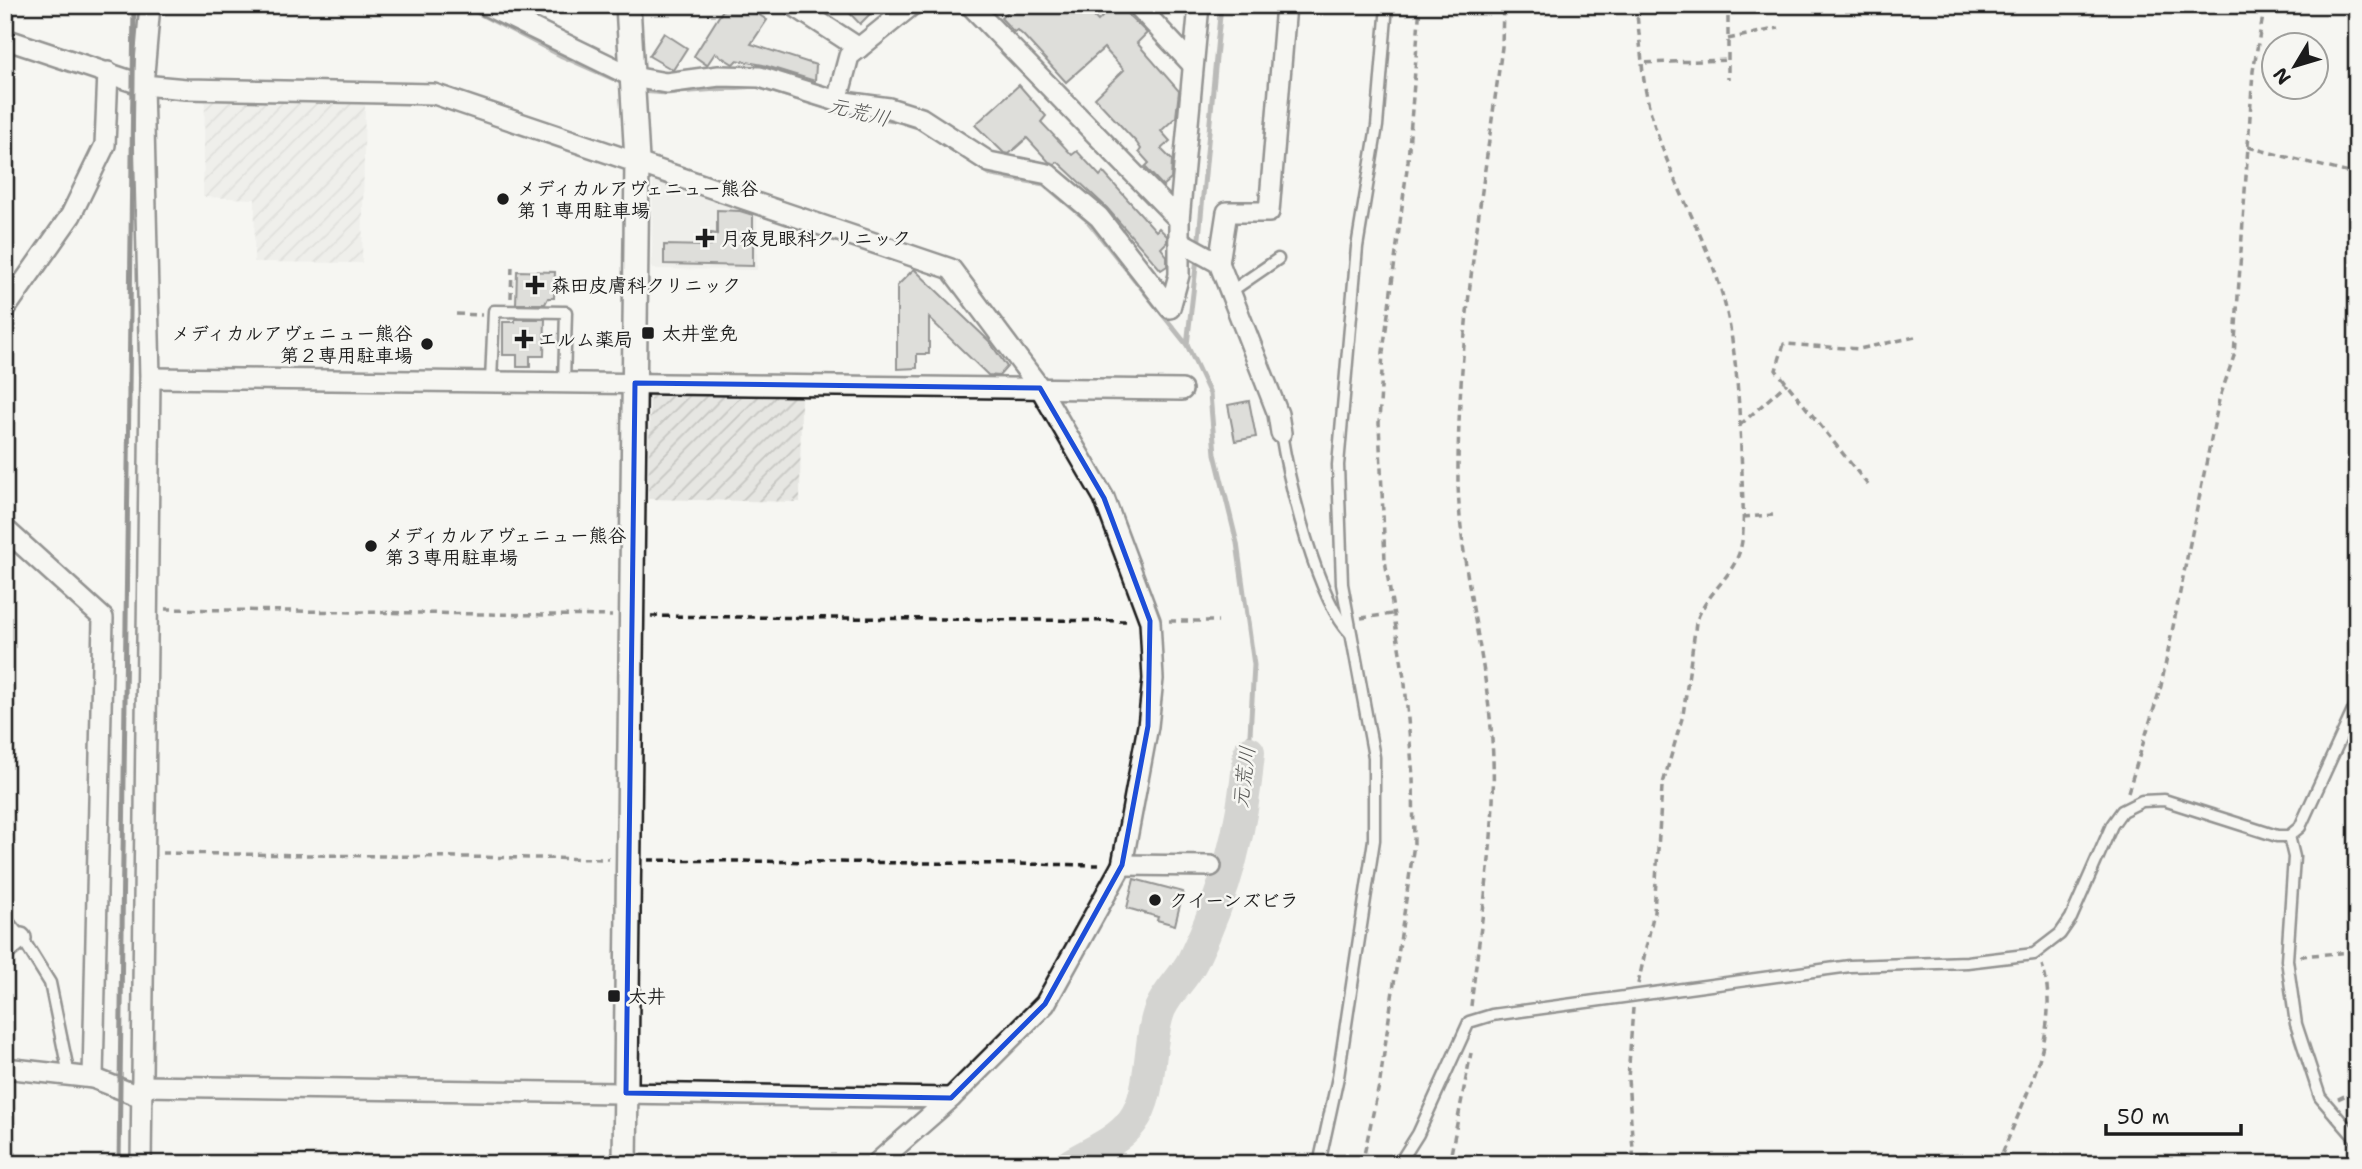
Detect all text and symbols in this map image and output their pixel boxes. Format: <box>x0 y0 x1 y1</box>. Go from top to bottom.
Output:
north arrow <box>2260 32 2330 102</box>
text: N <box>2268 63 2296 90</box>
water label: 元荒川 <box>825 91 893 133</box>
place label: メディカルアヴェニュー熊谷 第１専用駐車場 <box>517 176 759 223</box>
marker: メディカルアヴェニュー熊谷 第１専用駐車場 <box>495 191 511 207</box>
place label: 月夜見眼科クリニック <box>721 226 911 251</box>
marker: 月夜見眼科クリニック <box>695 228 715 248</box>
place label: 森田皮膚科クリニック <box>551 273 741 298</box>
marker: 森田皮膚科クリニック <box>525 275 545 295</box>
place label: メディカルアヴェニュー熊谷 第２専用駐車場 <box>171 321 413 368</box>
place label: 太井堂免 <box>662 321 738 346</box>
marker: 太井堂免 <box>640 325 656 341</box>
place label: エルム薬局 <box>538 327 633 352</box>
marker: エルム薬局 <box>516 331 532 347</box>
marker: メディカルアヴェニュー熊谷 第２専用駐車場 <box>419 336 435 352</box>
place label: メディカルアヴェニュー熊谷 第３専用駐車場 <box>385 523 627 570</box>
marker: メディカルアヴェニュー熊谷 第３専用駐車場 <box>363 538 379 554</box>
water label: 元荒川 <box>1226 744 1262 810</box>
place label: クイーンズビラ <box>1169 888 1299 913</box>
marker: クイーンズビラ <box>1147 892 1163 908</box>
place label: 太井 <box>628 984 666 1009</box>
marker: 太井 <box>606 988 622 1004</box>
scale bar <box>2106 1092 2241 1136</box>
text: 50 m <box>2117 1103 2170 1131</box>

